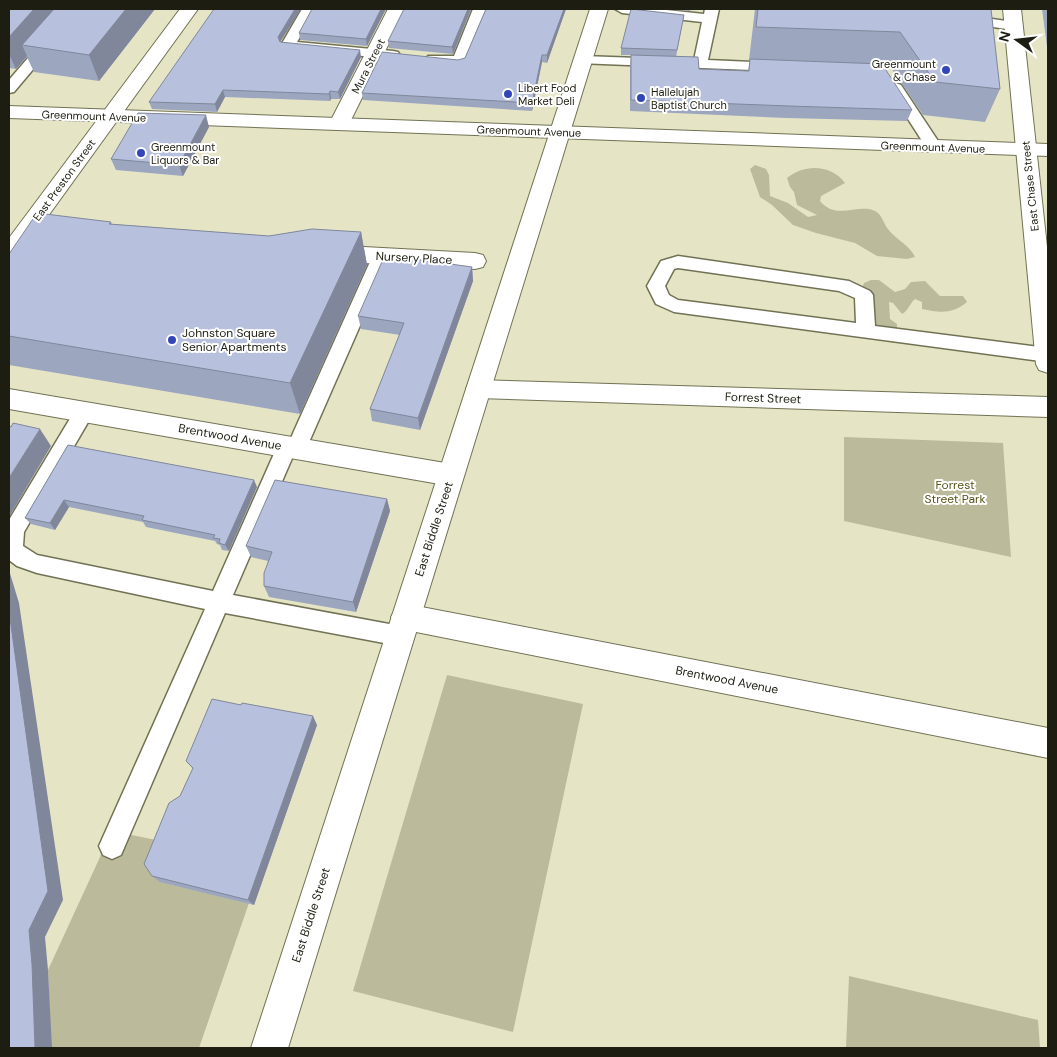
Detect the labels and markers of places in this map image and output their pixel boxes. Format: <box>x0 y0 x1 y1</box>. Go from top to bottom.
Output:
place label: Greenmount & Chase <box>872 57 936 84</box>
marker: Greenmount & Chase <box>940 64 952 76</box>
place label: Libert Food Market Deli <box>518 81 577 108</box>
place label: Hallelujah Baptist Church <box>651 85 727 112</box>
marker: Libert Food Market Deli <box>502 88 514 100</box>
marker: Hallelujah Baptist Church <box>635 92 647 104</box>
place label: Greenmount Liquors & Bar <box>151 140 219 167</box>
marker: Greenmount Liquors & Bar <box>135 147 147 159</box>
place label: Johnston Square Senior Apartments <box>182 325 287 355</box>
marker: Johnston Square Senior Apartments <box>166 334 178 346</box>

